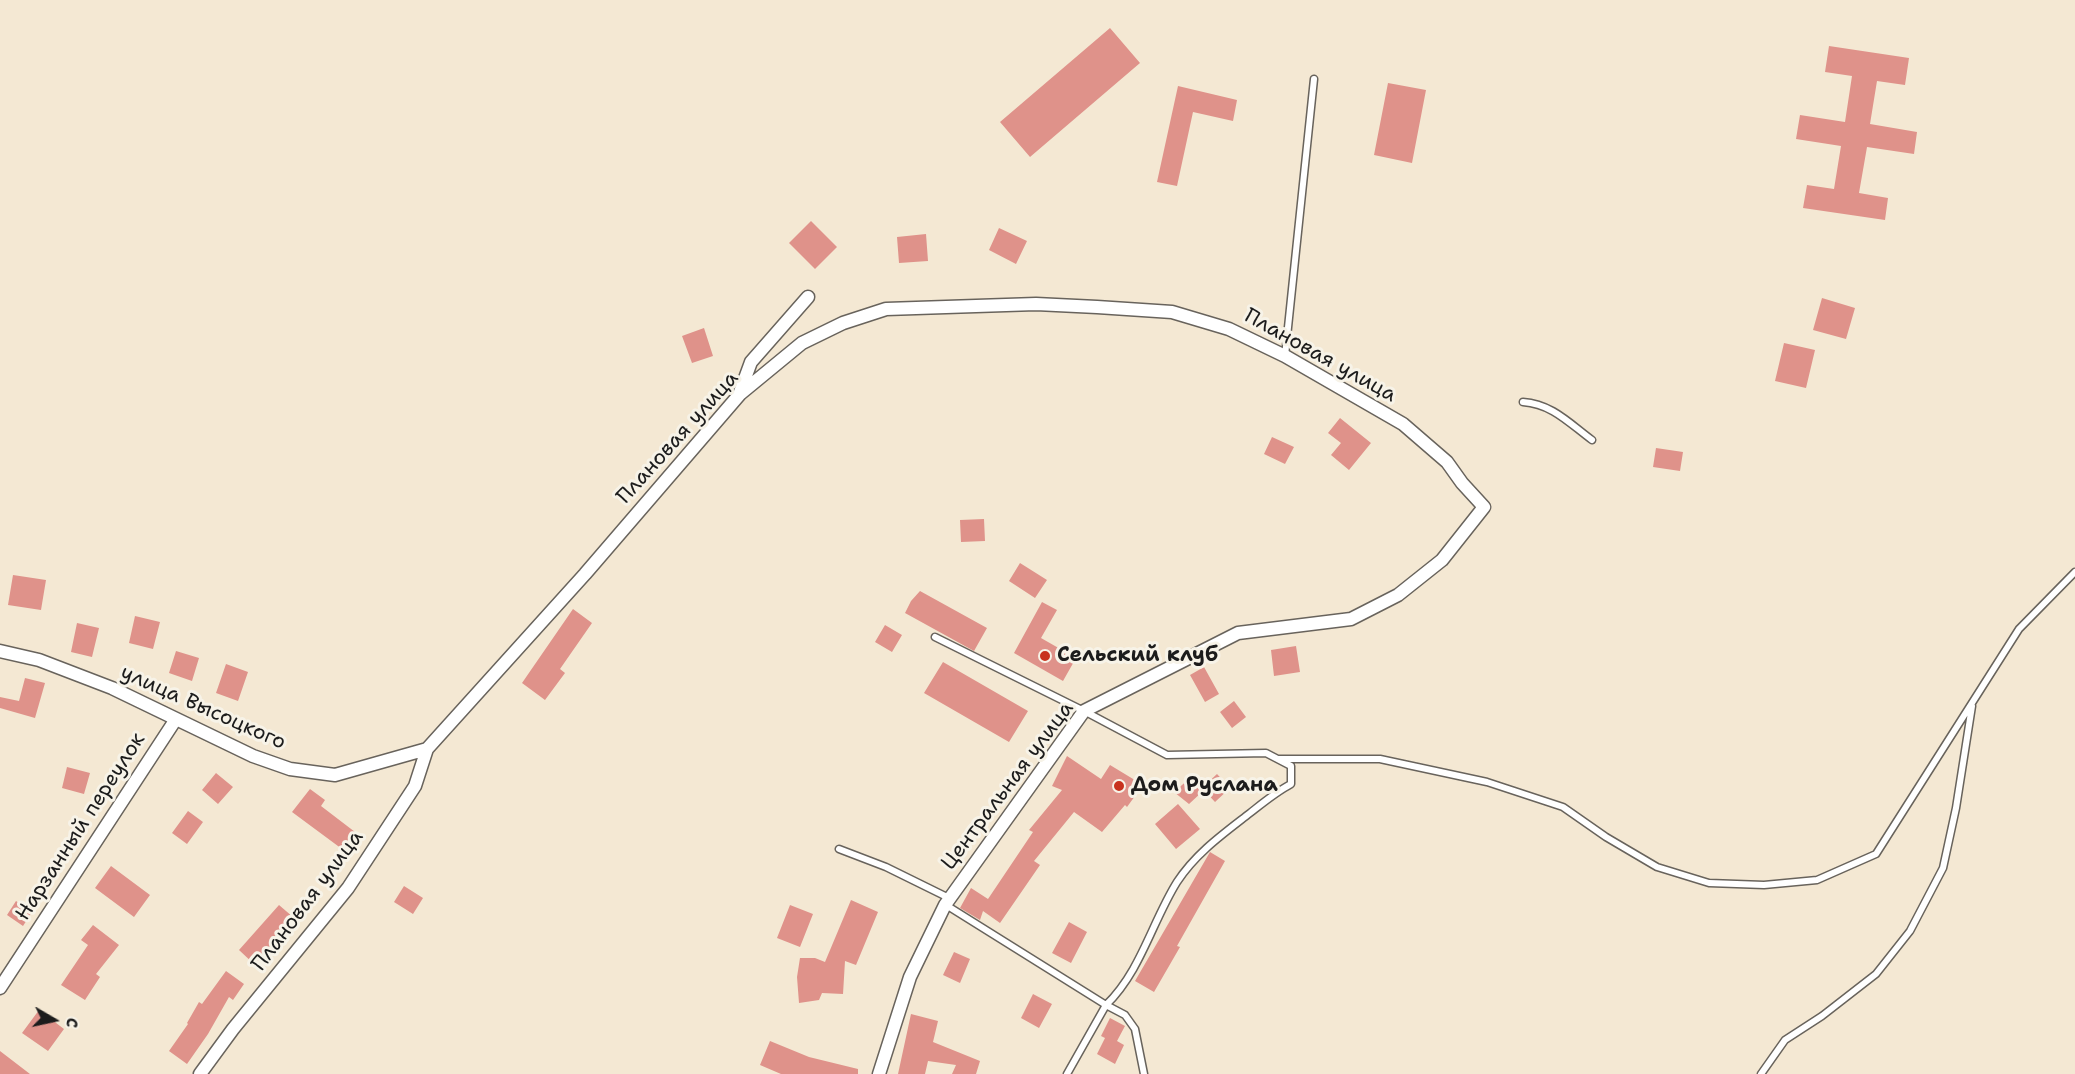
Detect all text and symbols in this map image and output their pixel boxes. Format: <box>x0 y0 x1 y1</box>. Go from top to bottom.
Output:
street label: Плановая улица <box>1240 304 1400 408</box>
street label: Плановая улица <box>612 366 744 510</box>
place label: Сельский клуб <box>1057 643 1218 669</box>
marker: Сельский клуб <box>1038 649 1052 663</box>
street label: улица Высоцкого <box>116 660 290 756</box>
street label: Центральная улица <box>936 697 1080 875</box>
street label: Нарзанный переулок <box>11 728 151 926</box>
place label: Дом Руслана <box>1131 773 1278 799</box>
marker: Дом Руслана <box>1112 779 1126 793</box>
street label: Плановая улица <box>247 826 369 976</box>
north arrow <box>24 990 84 1050</box>
text: С <box>61 1016 83 1029</box>

